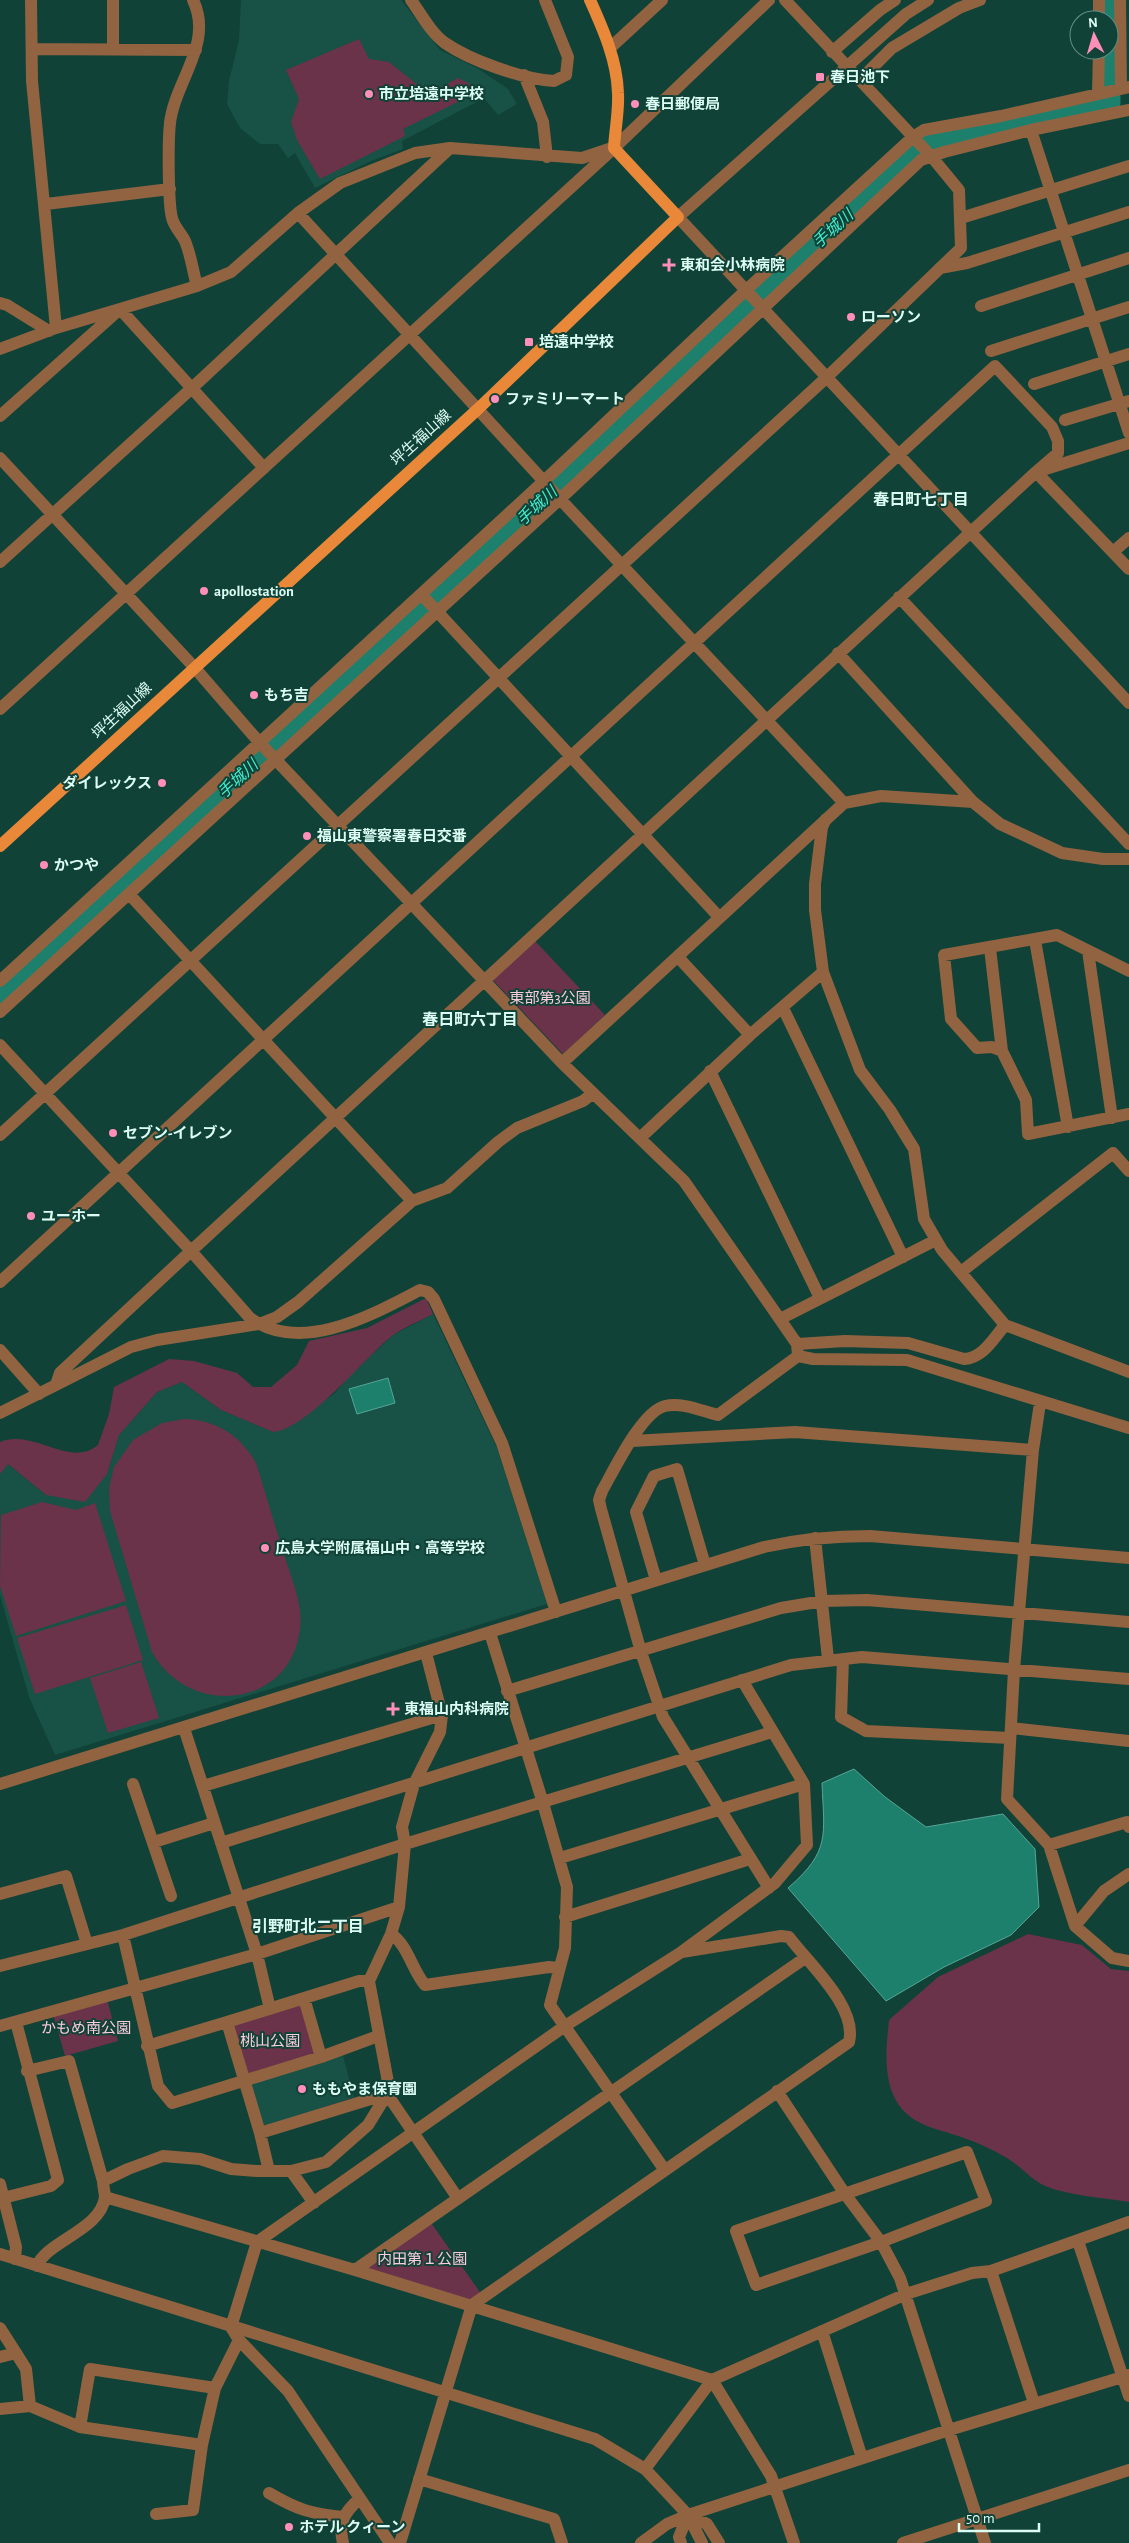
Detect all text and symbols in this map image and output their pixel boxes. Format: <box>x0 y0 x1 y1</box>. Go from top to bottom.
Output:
north arrow <box>1069 10 1119 60</box>
text: N <box>1087 16 1098 30</box>
place label: 春日池下 <box>830 69 890 85</box>
marker: 春日池下 <box>814 71 826 83</box>
place label: 市立培遠中学校 <box>379 86 484 102</box>
marker: 市立培遠中学校 <box>363 88 375 100</box>
place label: 春日郵便局 <box>645 96 720 112</box>
marker: 春日郵便局 <box>629 98 641 110</box>
water label: 手城川 <box>809 205 858 251</box>
place label: 東和会小林病院 <box>680 257 785 273</box>
marker: 東和会小林病院 <box>662 258 676 272</box>
place label: ローソン <box>861 310 921 325</box>
marker: ローソン <box>845 311 857 323</box>
place label: 培遠中学校 <box>539 334 614 350</box>
marker: 培遠中学校 <box>523 336 535 348</box>
place label: ファミリーマート <box>505 392 625 407</box>
marker: ファミリーマート <box>489 393 501 405</box>
street label: 坪生福山線 <box>387 407 454 469</box>
water label: 手城川 <box>513 482 561 528</box>
district label: 春日町七丁目 <box>873 491 969 508</box>
place label: apollostation <box>214 584 294 599</box>
marker: apollostation <box>198 585 210 597</box>
street label: 坪生福山線 <box>89 679 155 742</box>
place label: もち吉 <box>264 687 309 703</box>
marker: もち吉 <box>248 689 260 701</box>
water label: 手城川 <box>214 755 262 801</box>
place label: ダイレックス <box>62 775 152 791</box>
marker: ダイレックス <box>156 777 168 789</box>
place label: 福山東警察署春日交番 <box>316 828 467 844</box>
marker: 福山東警察署春日交番 <box>301 830 313 842</box>
place label: かつや <box>54 857 99 873</box>
marker: かつや <box>38 859 50 871</box>
park label: 東部第3公園 <box>509 990 591 1006</box>
district label: 春日町六丁目 <box>422 1011 518 1028</box>
place label: セブン-イレブン <box>123 1124 233 1141</box>
marker: セブン-イレブン <box>107 1127 119 1139</box>
place label: ユーホー <box>41 1209 101 1224</box>
marker: ユーホー <box>25 1210 37 1222</box>
place label: 広島大学附属福山中・高等学校 <box>275 1539 485 1556</box>
marker: 広島大学附属福山中・高等学校 <box>259 1542 271 1554</box>
place label: 東福山内科病院 <box>404 1701 509 1717</box>
marker: 東福山内科病院 <box>386 1702 400 1716</box>
district label: 引野町北二丁目 <box>252 1918 364 1935</box>
park label: かもめ南公園 <box>41 2020 131 2036</box>
park label: 桃山公園 <box>240 2033 300 2049</box>
place label: ももやま保育園 <box>312 2081 417 2097</box>
marker: ももやま保育園 <box>296 2083 308 2095</box>
park label: 内田第１公園 <box>377 2251 467 2267</box>
scale bar <box>959 2500 1039 2532</box>
text: 50 m <box>966 2511 995 2526</box>
place label: ホテル クィーン <box>299 2519 406 2535</box>
marker: ホテル クィーン <box>283 2521 295 2533</box>

